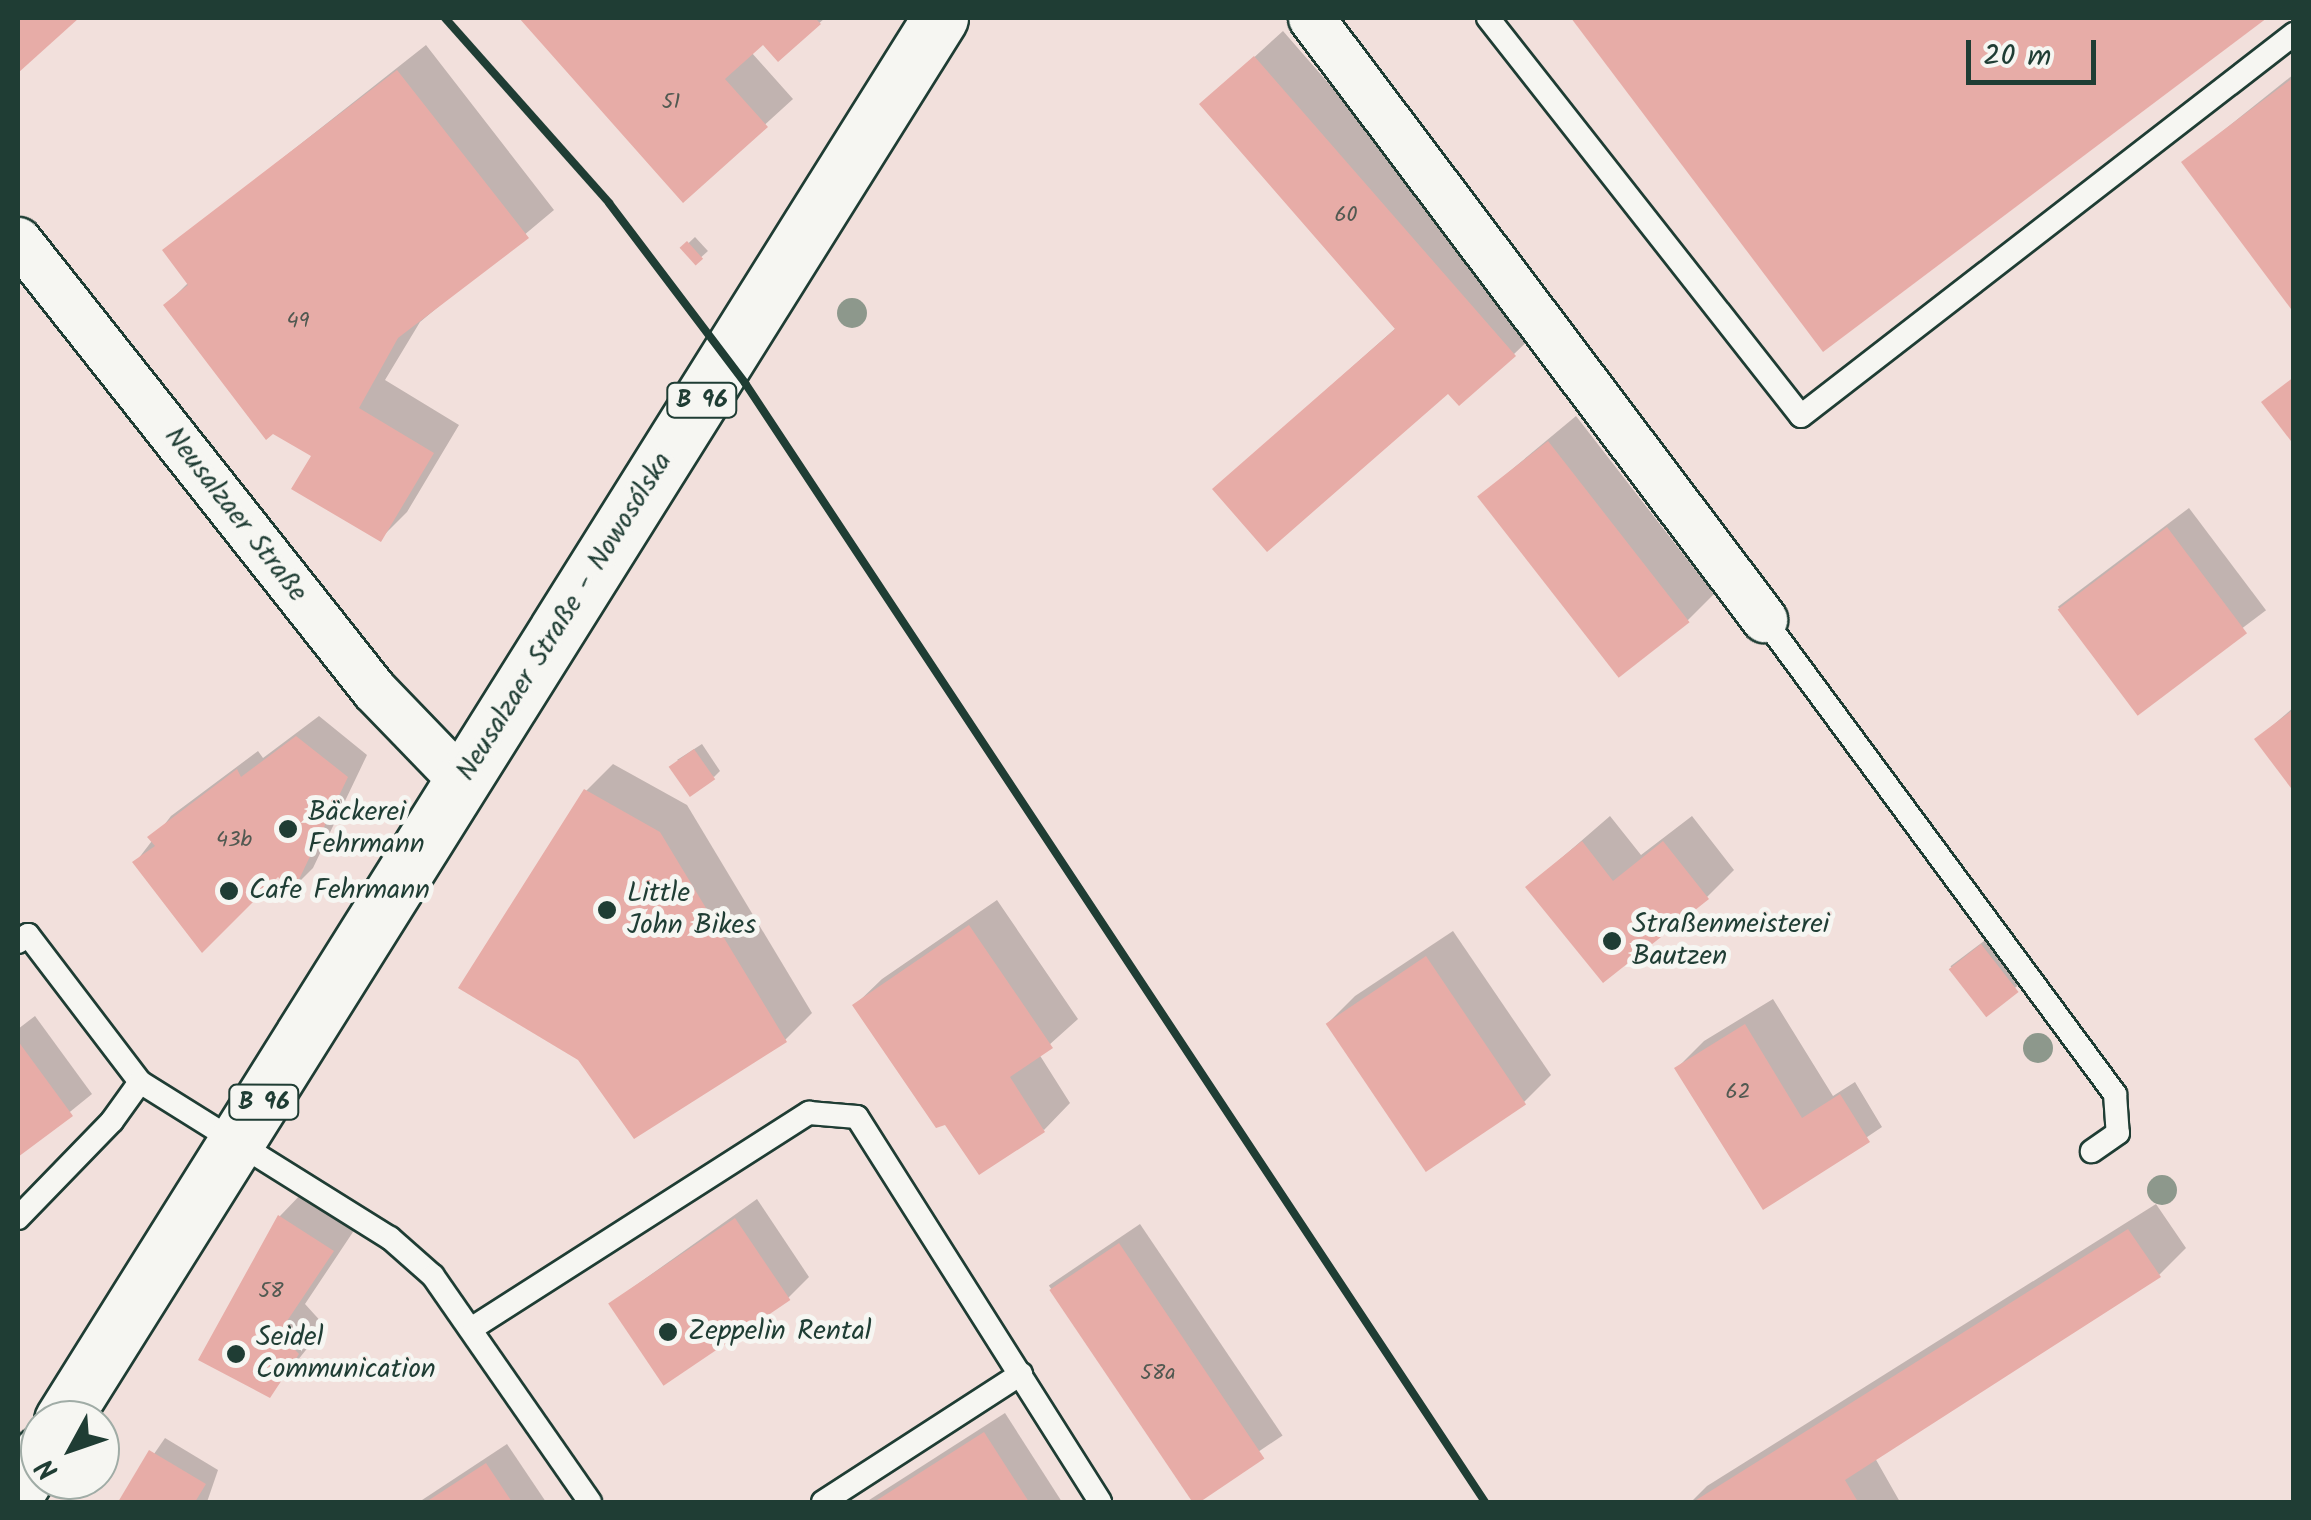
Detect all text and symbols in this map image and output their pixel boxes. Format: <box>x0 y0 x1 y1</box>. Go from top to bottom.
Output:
scale bar <box>1971 20 2101 82</box>
text: 20 m <box>1983 33 2051 81</box>
house number: 51 <box>662 90 680 116</box>
house number: 60 <box>1334 203 1358 229</box>
house number: 49 <box>287 309 309 335</box>
road number: B 96 <box>664 380 740 420</box>
street label: Neusalzaer Straße <box>156 421 314 609</box>
street label: Neusalzaer Straße - Nowosólska <box>450 447 680 787</box>
place label: Bäckerei Fehrmann <box>308 796 425 862</box>
marker: Bäckerei Fehrmann <box>277 818 299 840</box>
house number: 43b <box>216 828 252 854</box>
place label: Cafe Fehrmann <box>249 874 430 908</box>
place label: Little John Bikes <box>627 877 756 943</box>
marker: Cafe Fehrmann <box>218 880 240 902</box>
marker: Little John Bikes <box>596 899 618 921</box>
place label: Straßenmeisterei Bautzen <box>1632 908 1829 974</box>
marker: Straßenmeisterei Bautzen <box>1601 930 1623 952</box>
house number: 62 <box>1725 1080 1751 1106</box>
road number: B 96 <box>226 1082 302 1122</box>
house number: 58 <box>258 1279 284 1305</box>
place label: Zeppelin Rental <box>688 1315 872 1349</box>
place label: Seidel Communication <box>256 1321 436 1387</box>
marker: Zeppelin Rental <box>657 1321 679 1343</box>
marker: Seidel Communication <box>225 1343 247 1365</box>
house number: 58a <box>1140 1361 1176 1387</box>
north arrow <box>20 1400 120 1500</box>
text: N <box>25 1447 71 1490</box>

